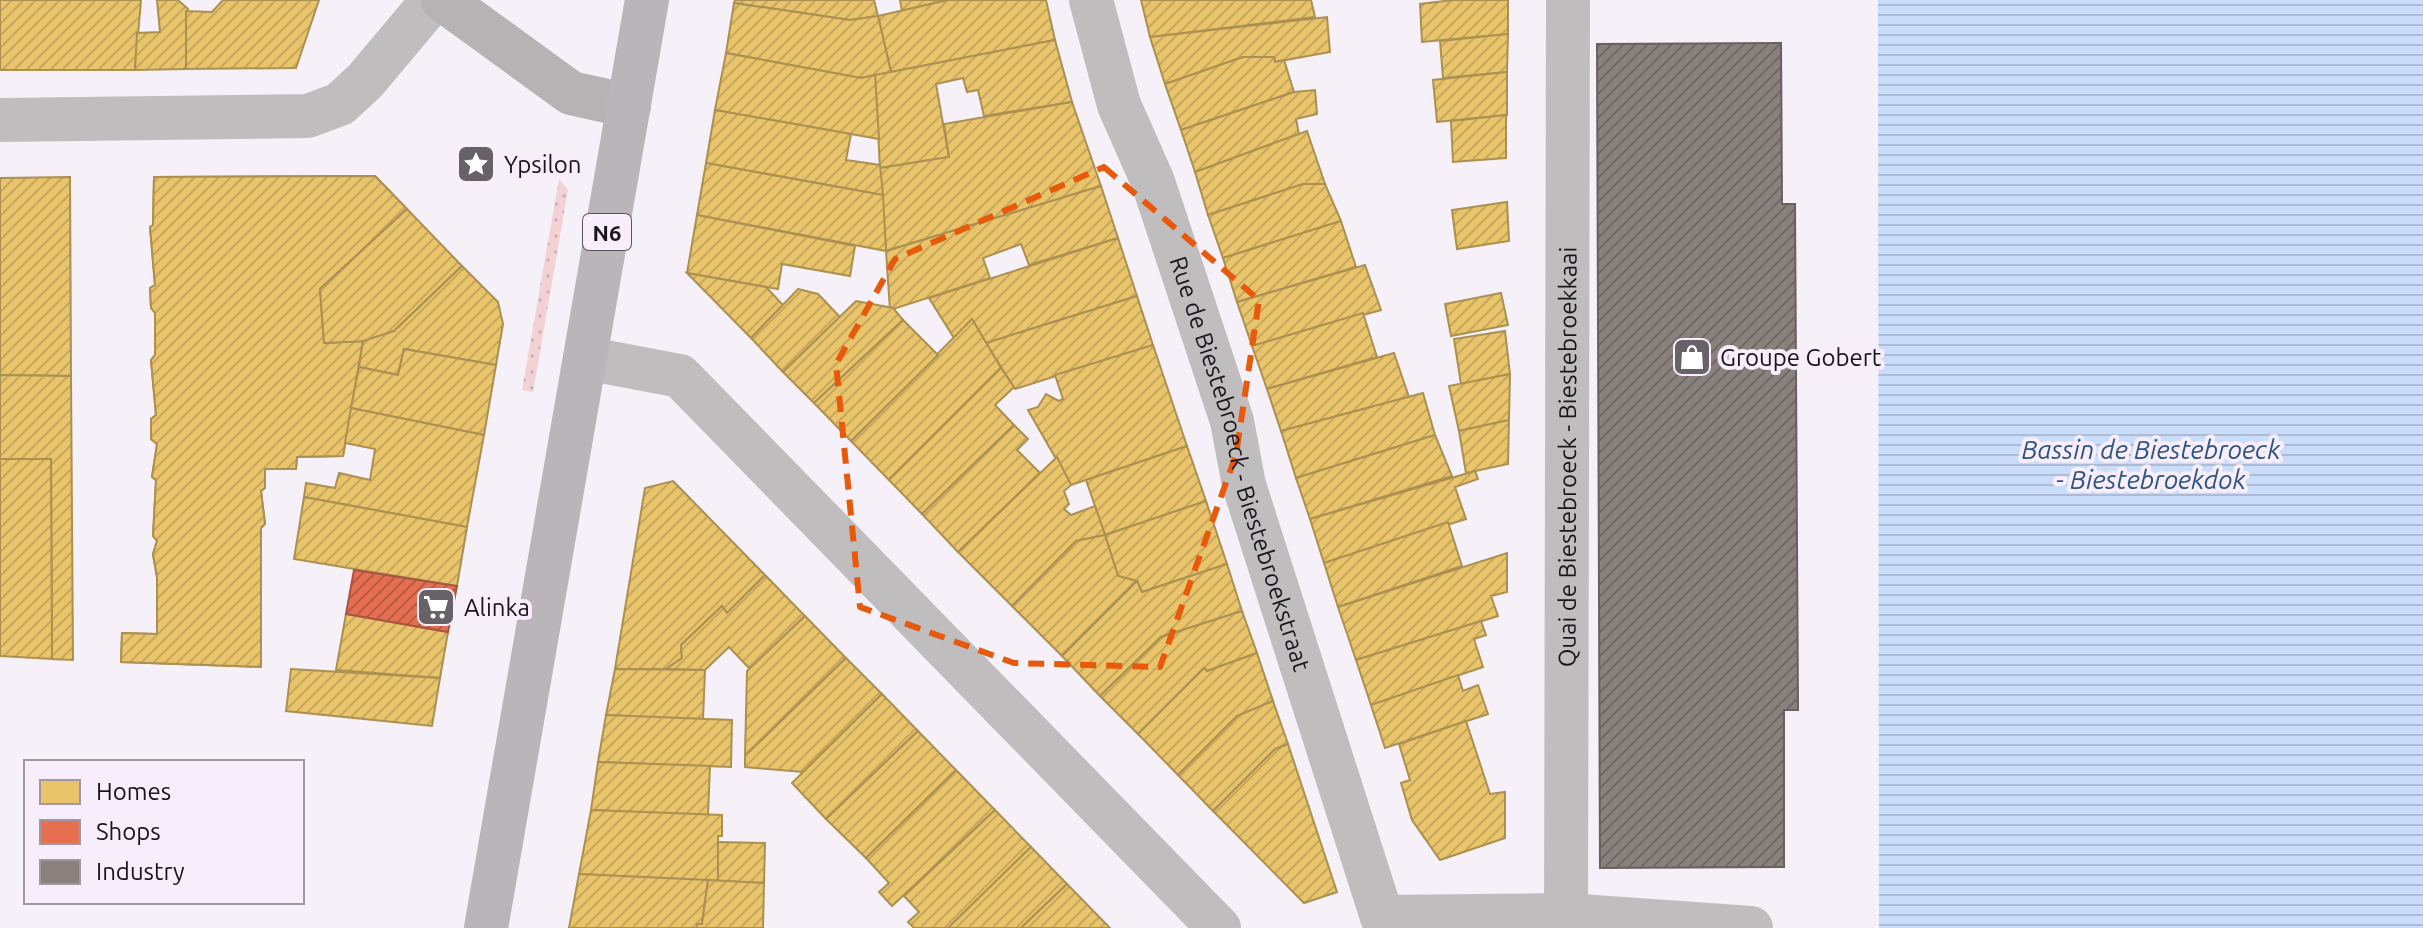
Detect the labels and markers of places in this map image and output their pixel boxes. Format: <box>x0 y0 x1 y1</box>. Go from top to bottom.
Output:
place icon: Ypsilon <box>455 143 497 185</box>
place label: Ypsilon <box>504 151 582 178</box>
shop icon: Groupe Gobert <box>1671 336 1713 378</box>
place label: Groupe Gobert <box>1720 344 1882 371</box>
supermarket icon: Alinka <box>415 586 457 628</box>
place label: Alinka <box>464 594 530 621</box>

